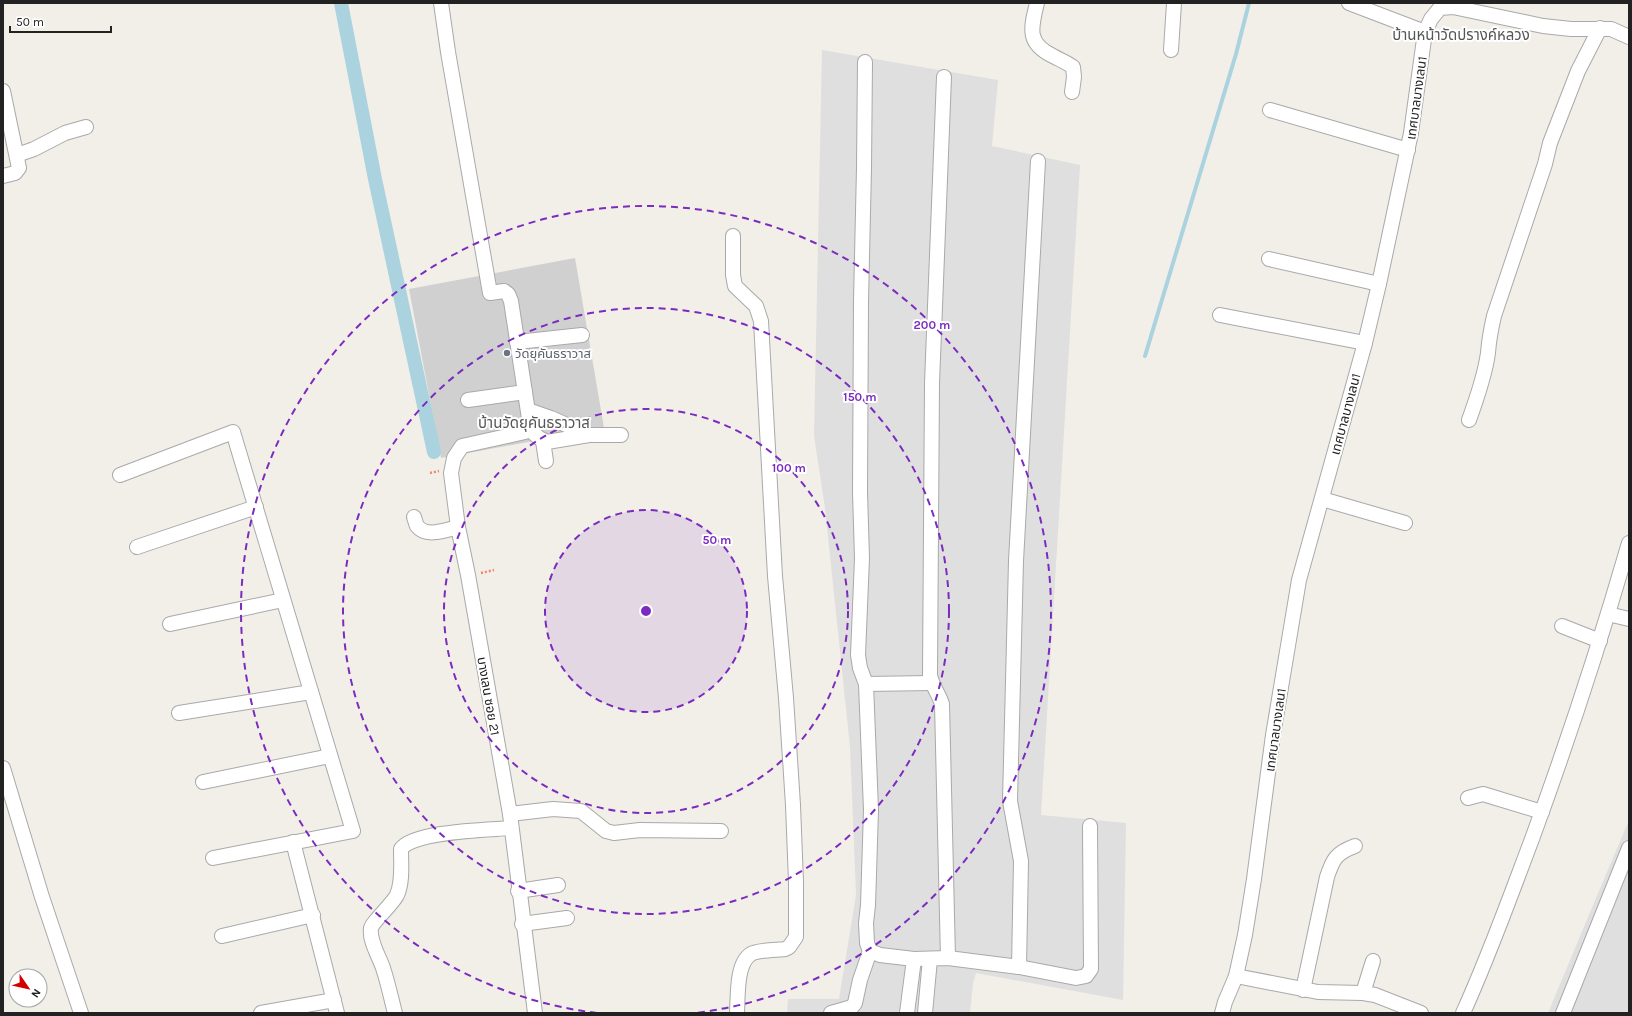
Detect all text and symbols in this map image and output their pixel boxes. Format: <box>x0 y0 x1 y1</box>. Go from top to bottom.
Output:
scale bar <box>10 8 111 34</box>
text: 50 m <box>16 15 44 29</box>
district label: บ้านหน้าวัดปรางค์หลวง <box>1392 26 1530 44</box>
street label: เทศบาลบางเลน1 <box>1403 55 1430 141</box>
text: 200 m <box>914 318 950 332</box>
place label: วัดยุคันธราวาส <box>515 346 591 361</box>
marker: วัดยุคันธราวาส <box>502 348 512 358</box>
street label: เทศบาลบางเลน1 <box>1327 372 1364 457</box>
text: 150 m <box>843 390 877 404</box>
district label: บ้านวัดยุคันธราวาส <box>478 414 590 432</box>
text: 100 m <box>772 461 806 475</box>
text: 50 m <box>703 533 732 547</box>
centre of rings <box>639 604 653 618</box>
street label: บางเลน ซอย 21 <box>474 656 503 737</box>
street label: เทศบาลบางเลน1 <box>1262 687 1289 773</box>
north arrow <box>8 968 48 1008</box>
text: N <box>28 986 43 1000</box>

